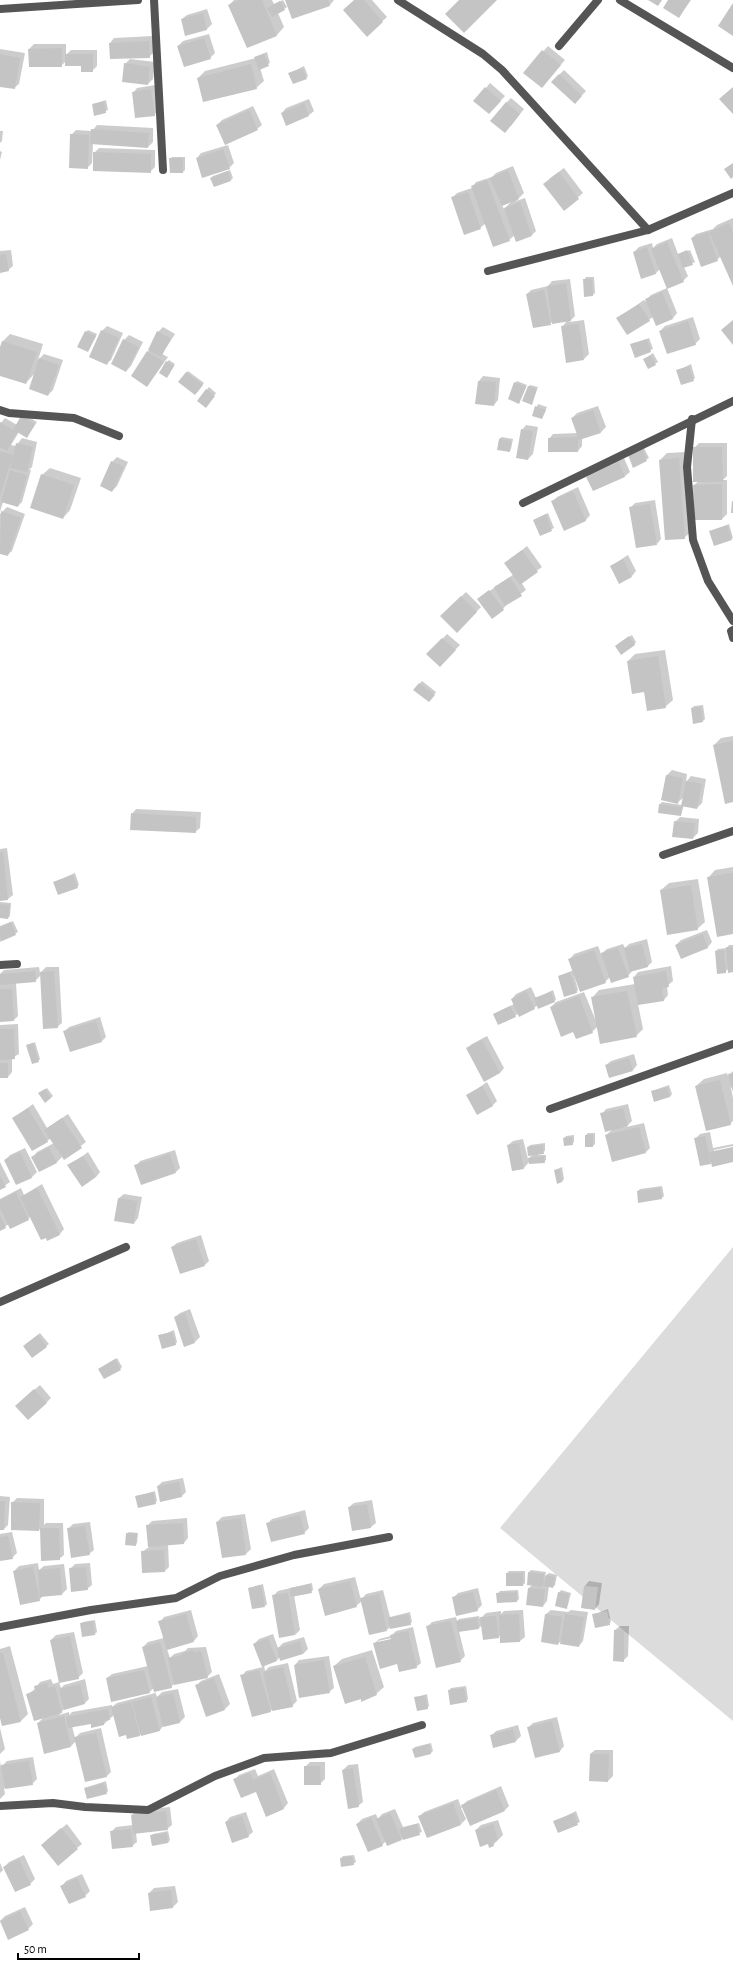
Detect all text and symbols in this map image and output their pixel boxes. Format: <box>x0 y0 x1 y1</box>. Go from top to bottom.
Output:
scale bar <box>18 1935 139 1961</box>
text: 50 m <box>24 1943 47 1955</box>

